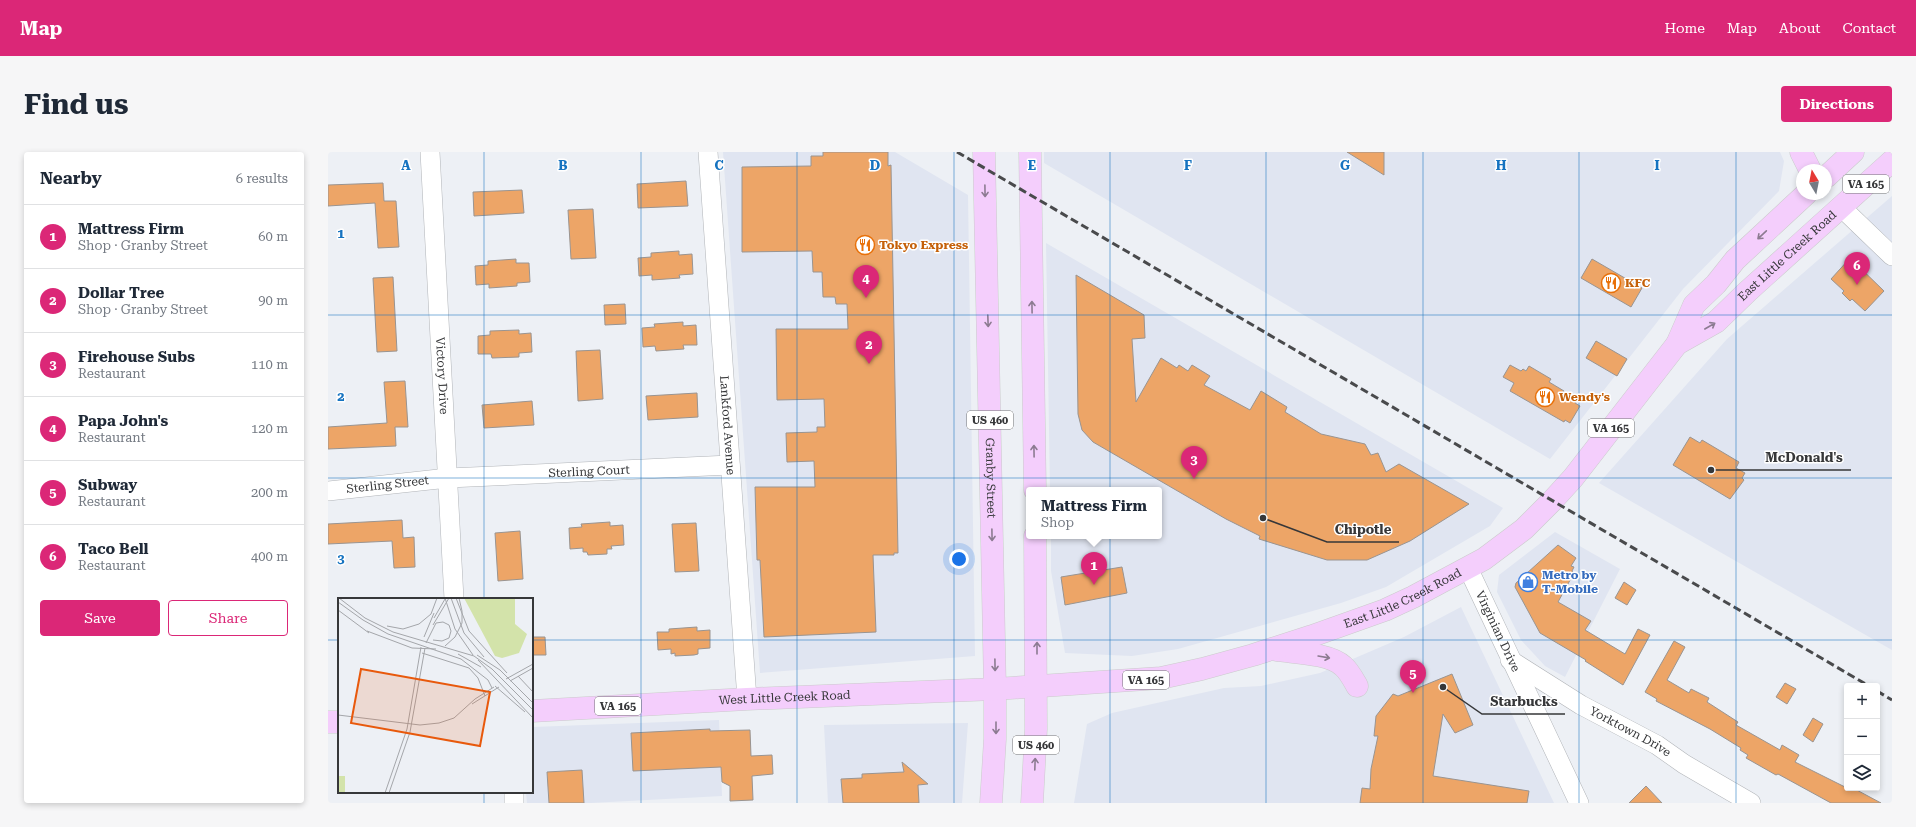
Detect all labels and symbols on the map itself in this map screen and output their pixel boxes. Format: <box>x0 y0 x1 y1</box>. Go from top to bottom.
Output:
text: A <box>401 158 411 173</box>
text: B <box>558 158 568 173</box>
text: C <box>714 158 724 173</box>
text: D <box>870 158 880 173</box>
text: E <box>1028 158 1036 173</box>
text: F <box>1184 158 1192 173</box>
text: G <box>1340 158 1350 173</box>
text: H <box>1496 158 1507 173</box>
text: I <box>1654 158 1660 173</box>
north arrow <box>1796 164 1832 200</box>
road number: VA 165 <box>1843 175 1889 193</box>
one-way arrow <box>981 184 988 197</box>
street label: East Little Creek Road <box>1735 207 1840 304</box>
text: 1 <box>337 226 345 241</box>
one-way arrow <box>1757 230 1767 239</box>
restaurant icon: Tokyo Express <box>854 234 876 256</box>
place label: Tokyo Express <box>879 238 968 252</box>
pin: 6 <box>1844 252 1870 285</box>
pin: 4 <box>853 265 879 298</box>
restaurant icon: KFC <box>1600 272 1622 294</box>
place label: KFC <box>1625 276 1651 290</box>
one-way arrow <box>1028 301 1036 314</box>
one-way arrow <box>984 314 991 327</box>
one-way arrow <box>1704 321 1716 329</box>
pin: 2 <box>856 331 882 364</box>
street label: Victory Drive <box>433 337 451 415</box>
street label: Lankford Avenue <box>717 375 738 476</box>
restaurant icon: Wendy's <box>1534 386 1556 408</box>
text: 2 <box>337 389 345 404</box>
place label: Wendy's <box>1559 390 1610 404</box>
road number: US 460 <box>967 411 1013 429</box>
road number: VA 165 <box>1588 419 1634 437</box>
street label: Granby Street <box>983 438 999 519</box>
one-way arrow <box>1030 445 1038 458</box>
callout: McDonald's <box>1757 445 1851 470</box>
pin: 3 <box>1181 446 1207 479</box>
text: McDonald's <box>1765 450 1843 465</box>
street label: Sterling Court <box>548 463 631 480</box>
street label: Sterling Street <box>346 473 430 496</box>
callout: Chipotle <box>1327 517 1399 542</box>
text: Chipotle <box>1335 522 1392 537</box>
one-way arrow <box>988 528 996 541</box>
your location <box>949 549 969 569</box>
text: 3 <box>337 551 345 566</box>
pin: 1 <box>1081 552 1107 585</box>
street label: East Little Creek Road <box>1342 565 1464 631</box>
place label: Metro by T-Mobile <box>1542 568 1598 596</box>
shop icon: Metro by T-Mobile <box>1517 571 1539 593</box>
street label: Virginian Drive <box>1473 589 1523 674</box>
inset map <box>338 598 533 793</box>
one-way arrow <box>1033 642 1041 655</box>
one-way arrow <box>1317 654 1330 662</box>
one-way arrow <box>991 658 999 671</box>
pin: 5 <box>1400 660 1426 693</box>
road number: VA 165 <box>1123 671 1169 689</box>
street label: West Little Creek Road <box>718 688 851 708</box>
callout: Starbucks <box>1482 689 1565 714</box>
text: Starbucks <box>1490 694 1558 709</box>
road number: VA 165 <box>595 697 641 715</box>
street label: Yorktown Drive <box>1587 704 1674 760</box>
one-way arrow <box>992 721 999 734</box>
road number: US 460 <box>1013 736 1059 754</box>
one-way arrow <box>1031 758 1039 771</box>

